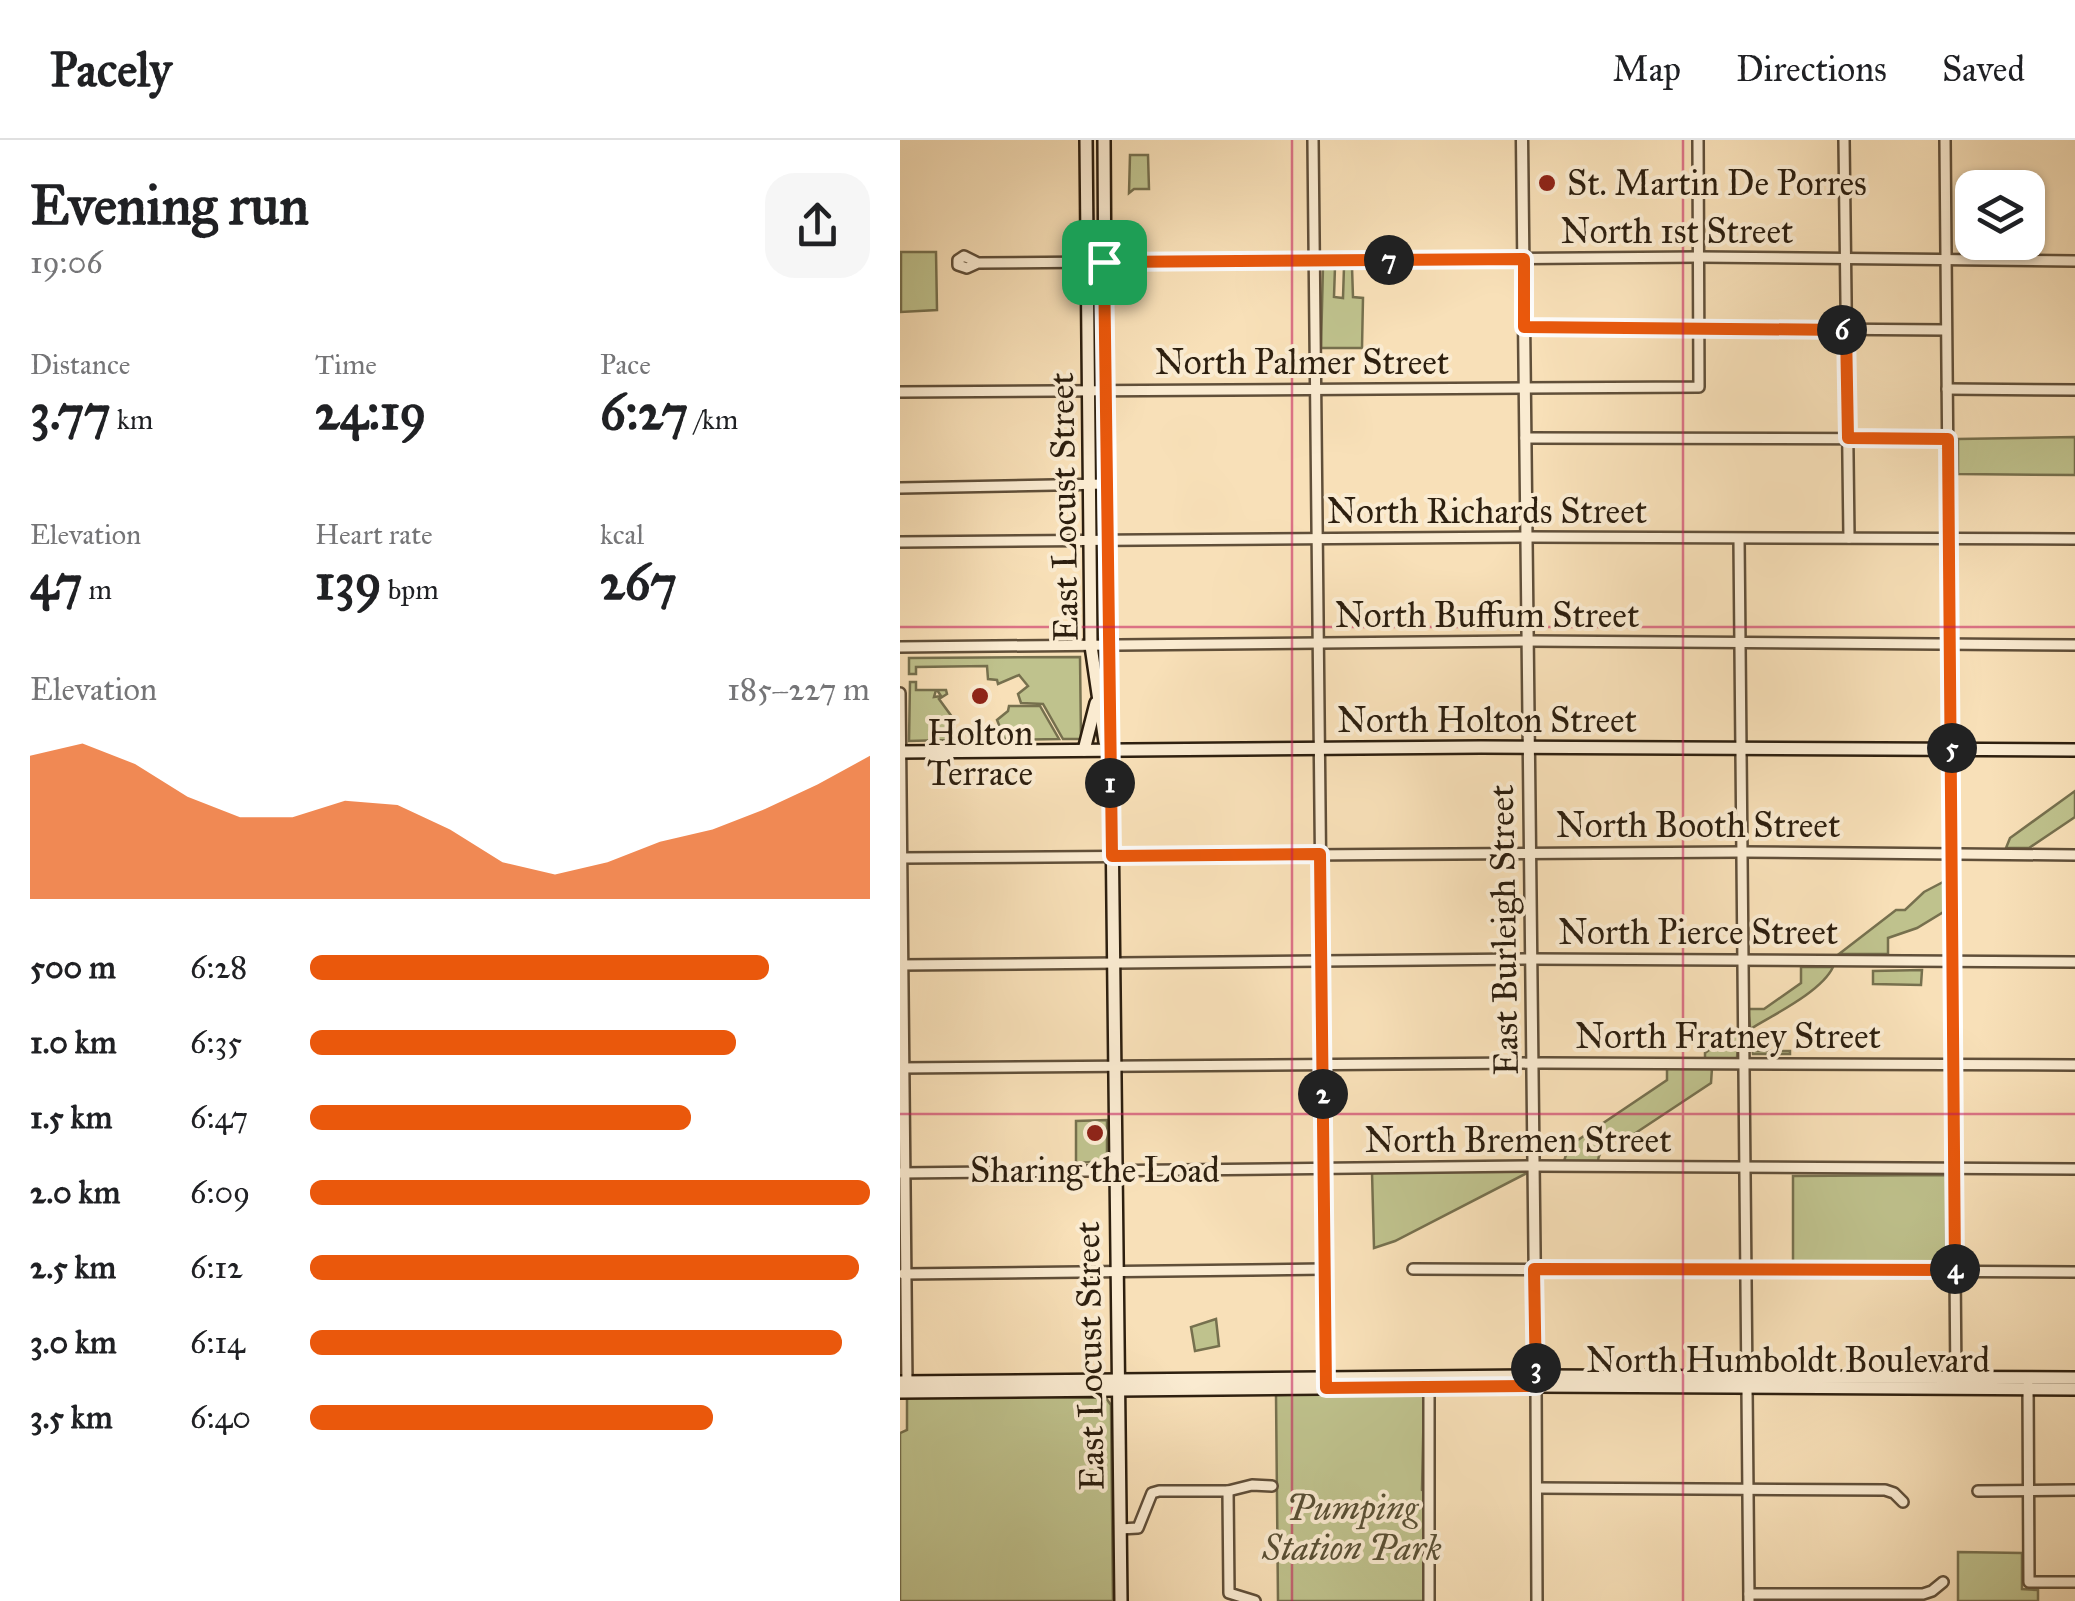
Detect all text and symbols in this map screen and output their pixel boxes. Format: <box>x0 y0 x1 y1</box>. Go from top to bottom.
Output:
text: Pacely <box>50 40 172 99</box>
text: Map <box>1613 48 1681 91</box>
text: Directions <box>1736 48 1887 91</box>
text: Saved <box>1942 48 2025 91</box>
place label: St. Martin De Porres <box>1567 162 1867 205</box>
map controls <box>1955 170 2045 260</box>
button: layers <box>1955 170 2045 260</box>
text: Evening run <box>30 172 309 239</box>
marker: St. Martin De Porres <box>1536 172 1558 194</box>
button: share <box>765 173 870 278</box>
street label: North 1st Street <box>1561 210 1793 253</box>
pin <box>1062 220 1147 305</box>
icon: arrive <box>1077 235 1132 290</box>
pin: 7 <box>1364 235 1414 285</box>
text: 7 <box>1382 242 1396 277</box>
text: 19:06 <box>30 243 103 282</box>
pin: 6 <box>1817 305 1867 355</box>
text: 6 <box>1835 312 1849 347</box>
street label: North Palmer Street <box>1155 341 1449 384</box>
text: Distance <box>30 347 130 382</box>
text: Time <box>315 347 377 382</box>
text: Pace <box>600 347 651 382</box>
street label: East Locust Street <box>1040 372 1088 642</box>
text: 3.77 <box>30 382 111 443</box>
text: 24:19 <box>315 382 426 443</box>
text: 6:27 <box>600 382 688 443</box>
text: km <box>111 402 153 437</box>
text: /km <box>688 402 738 437</box>
street label: North Richards Street <box>1327 490 1647 533</box>
text: Elevation <box>30 517 141 552</box>
text: Heart rate <box>315 517 433 552</box>
text: kcal <box>600 517 644 552</box>
text: 47 <box>30 552 82 613</box>
text: 139 <box>315 552 382 613</box>
text: 267 <box>600 552 677 613</box>
text: m <box>82 572 112 607</box>
text: bpm <box>382 572 439 607</box>
street label: North Buffum Street <box>1335 594 1639 637</box>
text: Elevation <box>30 670 157 709</box>
text: 185–227 m <box>727 670 870 709</box>
marker: Holton Terrace <box>969 685 991 707</box>
street label: North Holton Street <box>1337 699 1637 742</box>
place label: Holton Terrace <box>927 712 1033 795</box>
pin: 5 <box>1927 723 1977 773</box>
text: 5 <box>1945 730 1959 765</box>
pin: 1 <box>1085 758 1135 808</box>
text: 1 <box>1104 765 1116 800</box>
street label: East Burleigh Street <box>1480 784 1528 1076</box>
street label: North Booth Street <box>1556 804 1840 847</box>
street label: North Pierce Street <box>1558 911 1838 954</box>
text: 500 m <box>30 948 116 987</box>
text: 6:28 <box>190 948 247 987</box>
street label: North Fratney Street <box>1575 1015 1881 1058</box>
text: 1.0 km <box>30 1023 117 1062</box>
text: 6:35 <box>190 1023 242 1062</box>
pin: 2 <box>1298 1069 1348 1119</box>
text: 2 <box>1316 1076 1330 1111</box>
text: 1.5 km <box>30 1098 112 1137</box>
text: 6:47 <box>190 1098 248 1137</box>
street label: North Bremen Street <box>1364 1119 1672 1162</box>
marker: Sharing the Load <box>1084 1122 1106 1144</box>
place label: Sharing the Load <box>970 1149 1220 1192</box>
text: 2.0 km <box>30 1173 120 1212</box>
text: 6:09 <box>190 1173 250 1212</box>
street label: East Locust Street <box>1066 1221 1114 1491</box>
pin: 4 <box>1930 1244 1980 1294</box>
text: 2.5 km <box>30 1248 116 1287</box>
text: 6:12 <box>190 1248 243 1287</box>
text: 4 <box>1947 1251 1963 1286</box>
text: 3.0 km <box>30 1323 117 1362</box>
text: 6:14 <box>190 1323 245 1362</box>
street label: North Humboldt Boulevard <box>1586 1339 1991 1382</box>
pin: 3 <box>1511 1343 1561 1393</box>
text: 3 <box>1530 1350 1542 1385</box>
text: 3.5 km <box>30 1398 113 1437</box>
text: 6:40 <box>190 1398 251 1437</box>
park label: Pumping Station Park <box>1261 1487 1442 1570</box>

